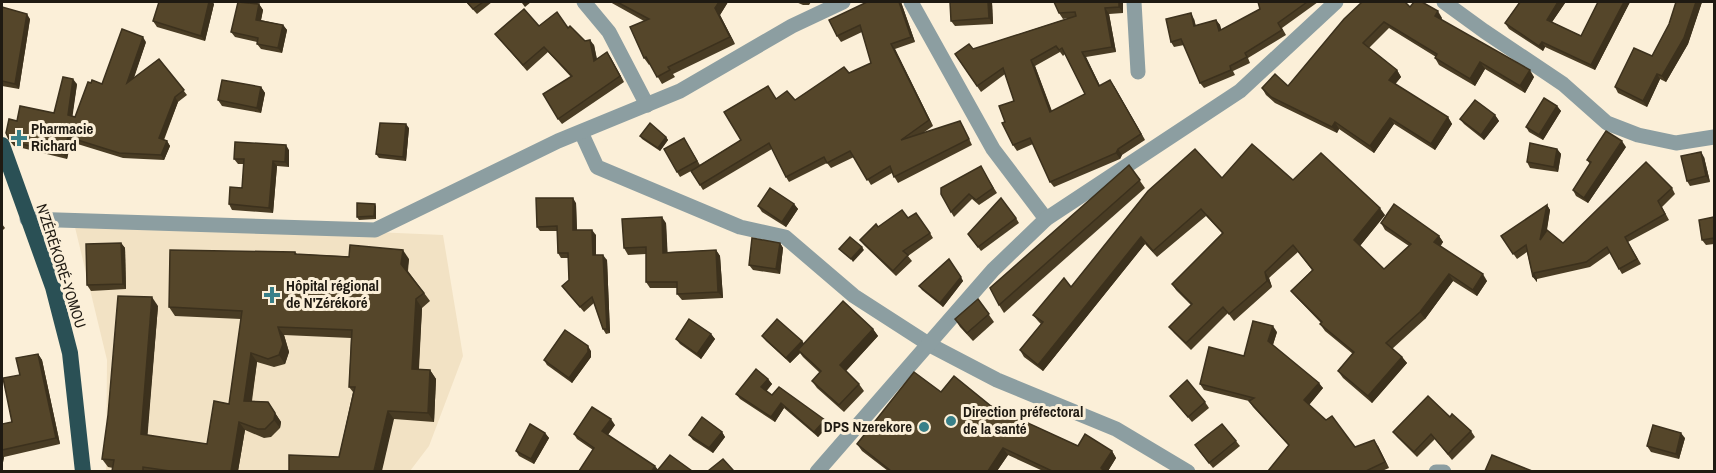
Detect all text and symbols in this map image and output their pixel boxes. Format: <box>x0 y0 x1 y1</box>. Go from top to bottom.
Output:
place label: Pharmacie Richard <box>31 118 93 156</box>
marker: Pharmacie Richard <box>12 131 26 145</box>
street label: N'ZÉRÉKORÉ-YOMOU <box>31 201 91 331</box>
place label: Hôpital régional de N'Zérékoré <box>286 275 379 313</box>
marker: Hôpital régional de N'Zérékoré <box>263 286 281 304</box>
place label: Direction préfectoral de la santé <box>963 401 1083 439</box>
marker: Direction préfectoral de la santé <box>944 414 958 428</box>
place label: DPS Nzerekore <box>824 416 912 437</box>
marker: DPS Nzerekore <box>917 420 931 434</box>

